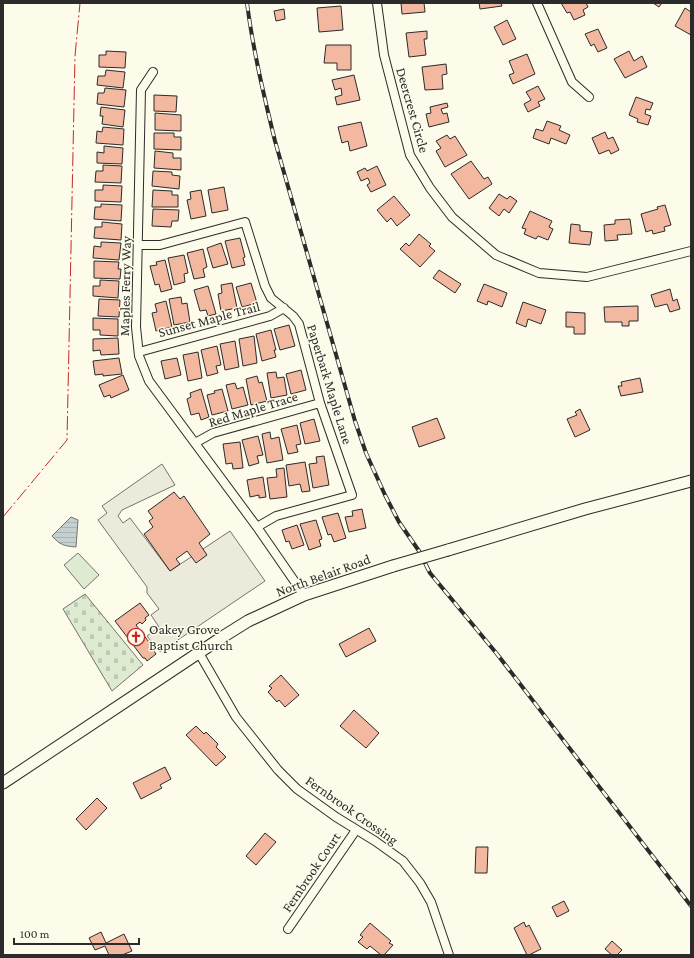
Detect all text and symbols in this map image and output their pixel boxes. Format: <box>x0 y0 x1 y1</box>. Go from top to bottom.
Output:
street label: Deercrest Circle <box>393 66 433 154</box>
street label: Maples Ferry Way <box>116 235 134 336</box>
street label: Sunset Maple Trail <box>156 298 262 340</box>
street label: Paperbark Maple Lane <box>304 322 356 446</box>
street label: Red Maple Trace <box>207 388 299 430</box>
street label: North Belair Road <box>274 550 373 600</box>
place label: Oakey Grove Baptist Church <box>149 621 233 653</box>
church icon: Oakey Grove Baptist Church <box>126 627 146 647</box>
street label: Fernbrook Crossing <box>303 772 401 848</box>
street label: Fernbrook Court <box>279 829 344 915</box>
scale bar <box>14 920 139 946</box>
text: 100 m <box>20 927 50 941</box>

